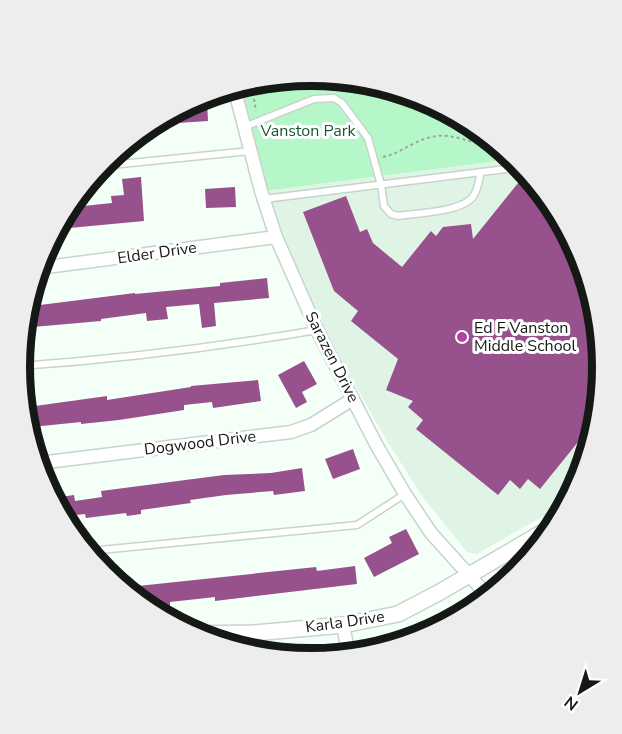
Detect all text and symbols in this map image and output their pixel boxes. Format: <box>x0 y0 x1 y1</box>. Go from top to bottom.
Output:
park label: Vanston Park <box>260 120 356 142</box>
street label: Elder Drive <box>116 237 198 269</box>
street label: Sarazen Drive <box>300 308 364 406</box>
place label: Ed F Vanston Middle School <box>474 317 576 357</box>
marker: Ed F Vanston Middle School <box>455 330 469 344</box>
street label: Dogwood Drive <box>143 425 257 461</box>
street label: Karla Drive <box>304 606 386 638</box>
north arrow <box>550 662 610 722</box>
text: N <box>560 691 583 715</box>

